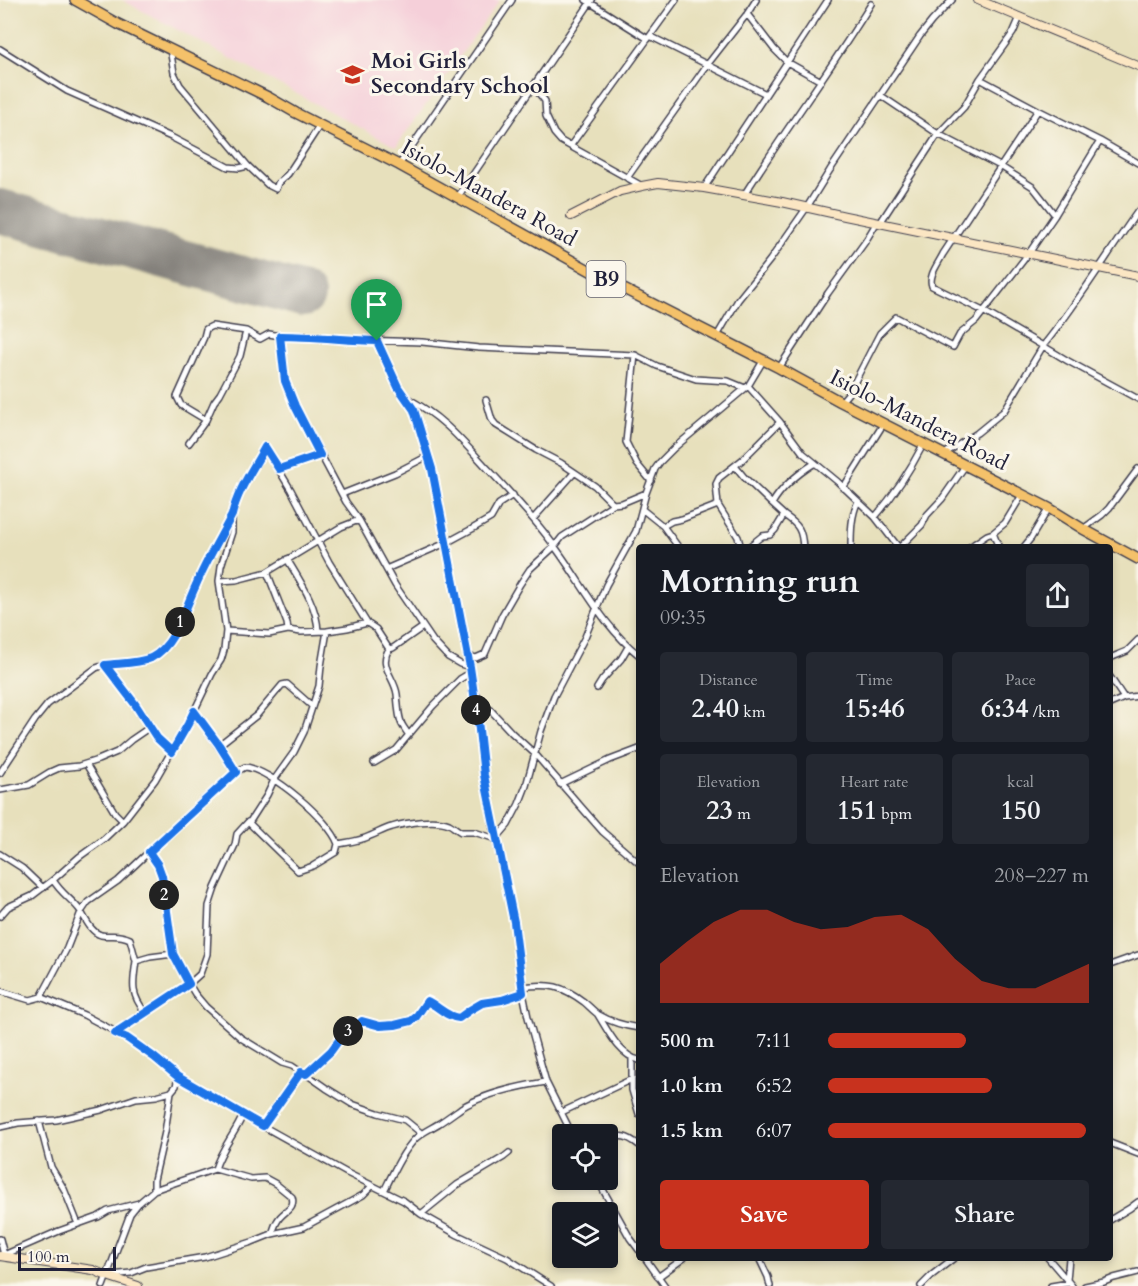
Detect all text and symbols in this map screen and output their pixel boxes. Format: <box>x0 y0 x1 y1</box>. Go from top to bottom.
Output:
place label: Moi Girls Secondary School <box>371 46 550 101</box>
school or university icon: Moi Girls Secondary School <box>340 61 366 87</box>
street label: Isiolo-Mandera Road <box>396 132 582 254</box>
road number: B9 <box>586 261 626 297</box>
pin <box>351 279 402 341</box>
icon: arrive <box>360 288 393 321</box>
street label: Isiolo-Mandera Road <box>825 362 1014 478</box>
text: Morning run <box>660 559 860 604</box>
button: share <box>1026 564 1089 627</box>
text: 09:35 <box>660 604 706 631</box>
pin: 1 <box>165 607 195 637</box>
text: 1 <box>176 611 184 633</box>
text: Distance <box>699 669 758 691</box>
text: Time <box>856 669 893 691</box>
text: Pace <box>1005 669 1036 691</box>
text: 2.40 <box>692 691 739 726</box>
text: 15:46 <box>844 691 905 726</box>
text: 6:34 <box>981 691 1028 726</box>
pin: 4 <box>461 695 491 725</box>
text: 4 <box>472 699 480 721</box>
text: km <box>739 701 765 723</box>
text: /km <box>1028 701 1060 723</box>
text: Elevation <box>697 771 760 793</box>
text: Heart rate <box>841 771 908 793</box>
text: kcal <box>1007 771 1034 793</box>
text: 23 <box>706 793 733 828</box>
text: 151 <box>837 793 877 828</box>
text: 150 <box>1001 793 1040 828</box>
text: m <box>733 803 751 825</box>
text: bpm <box>877 803 912 825</box>
text: Elevation <box>660 862 739 889</box>
text: 208–227 m <box>994 862 1089 889</box>
pin: 2 <box>149 880 179 910</box>
text: 2 <box>160 884 168 906</box>
pin: 3 <box>333 1016 363 1046</box>
text: 3 <box>344 1020 352 1042</box>
text: 500 m <box>660 1027 715 1054</box>
text: 7:11 <box>756 1027 792 1054</box>
text: 1.0 km <box>660 1072 723 1099</box>
text: 6:52 <box>756 1072 792 1099</box>
text: 1.5 km <box>660 1117 723 1144</box>
text: 6:07 <box>756 1117 792 1144</box>
map controls <box>552 1124 618 1268</box>
button: locate <box>552 1124 618 1190</box>
button: Save <box>660 1180 869 1249</box>
button: Share <box>881 1180 1089 1249</box>
button: layers <box>552 1202 618 1268</box>
scale bar <box>18 1244 116 1272</box>
text: 100 m <box>27 1246 69 1268</box>

